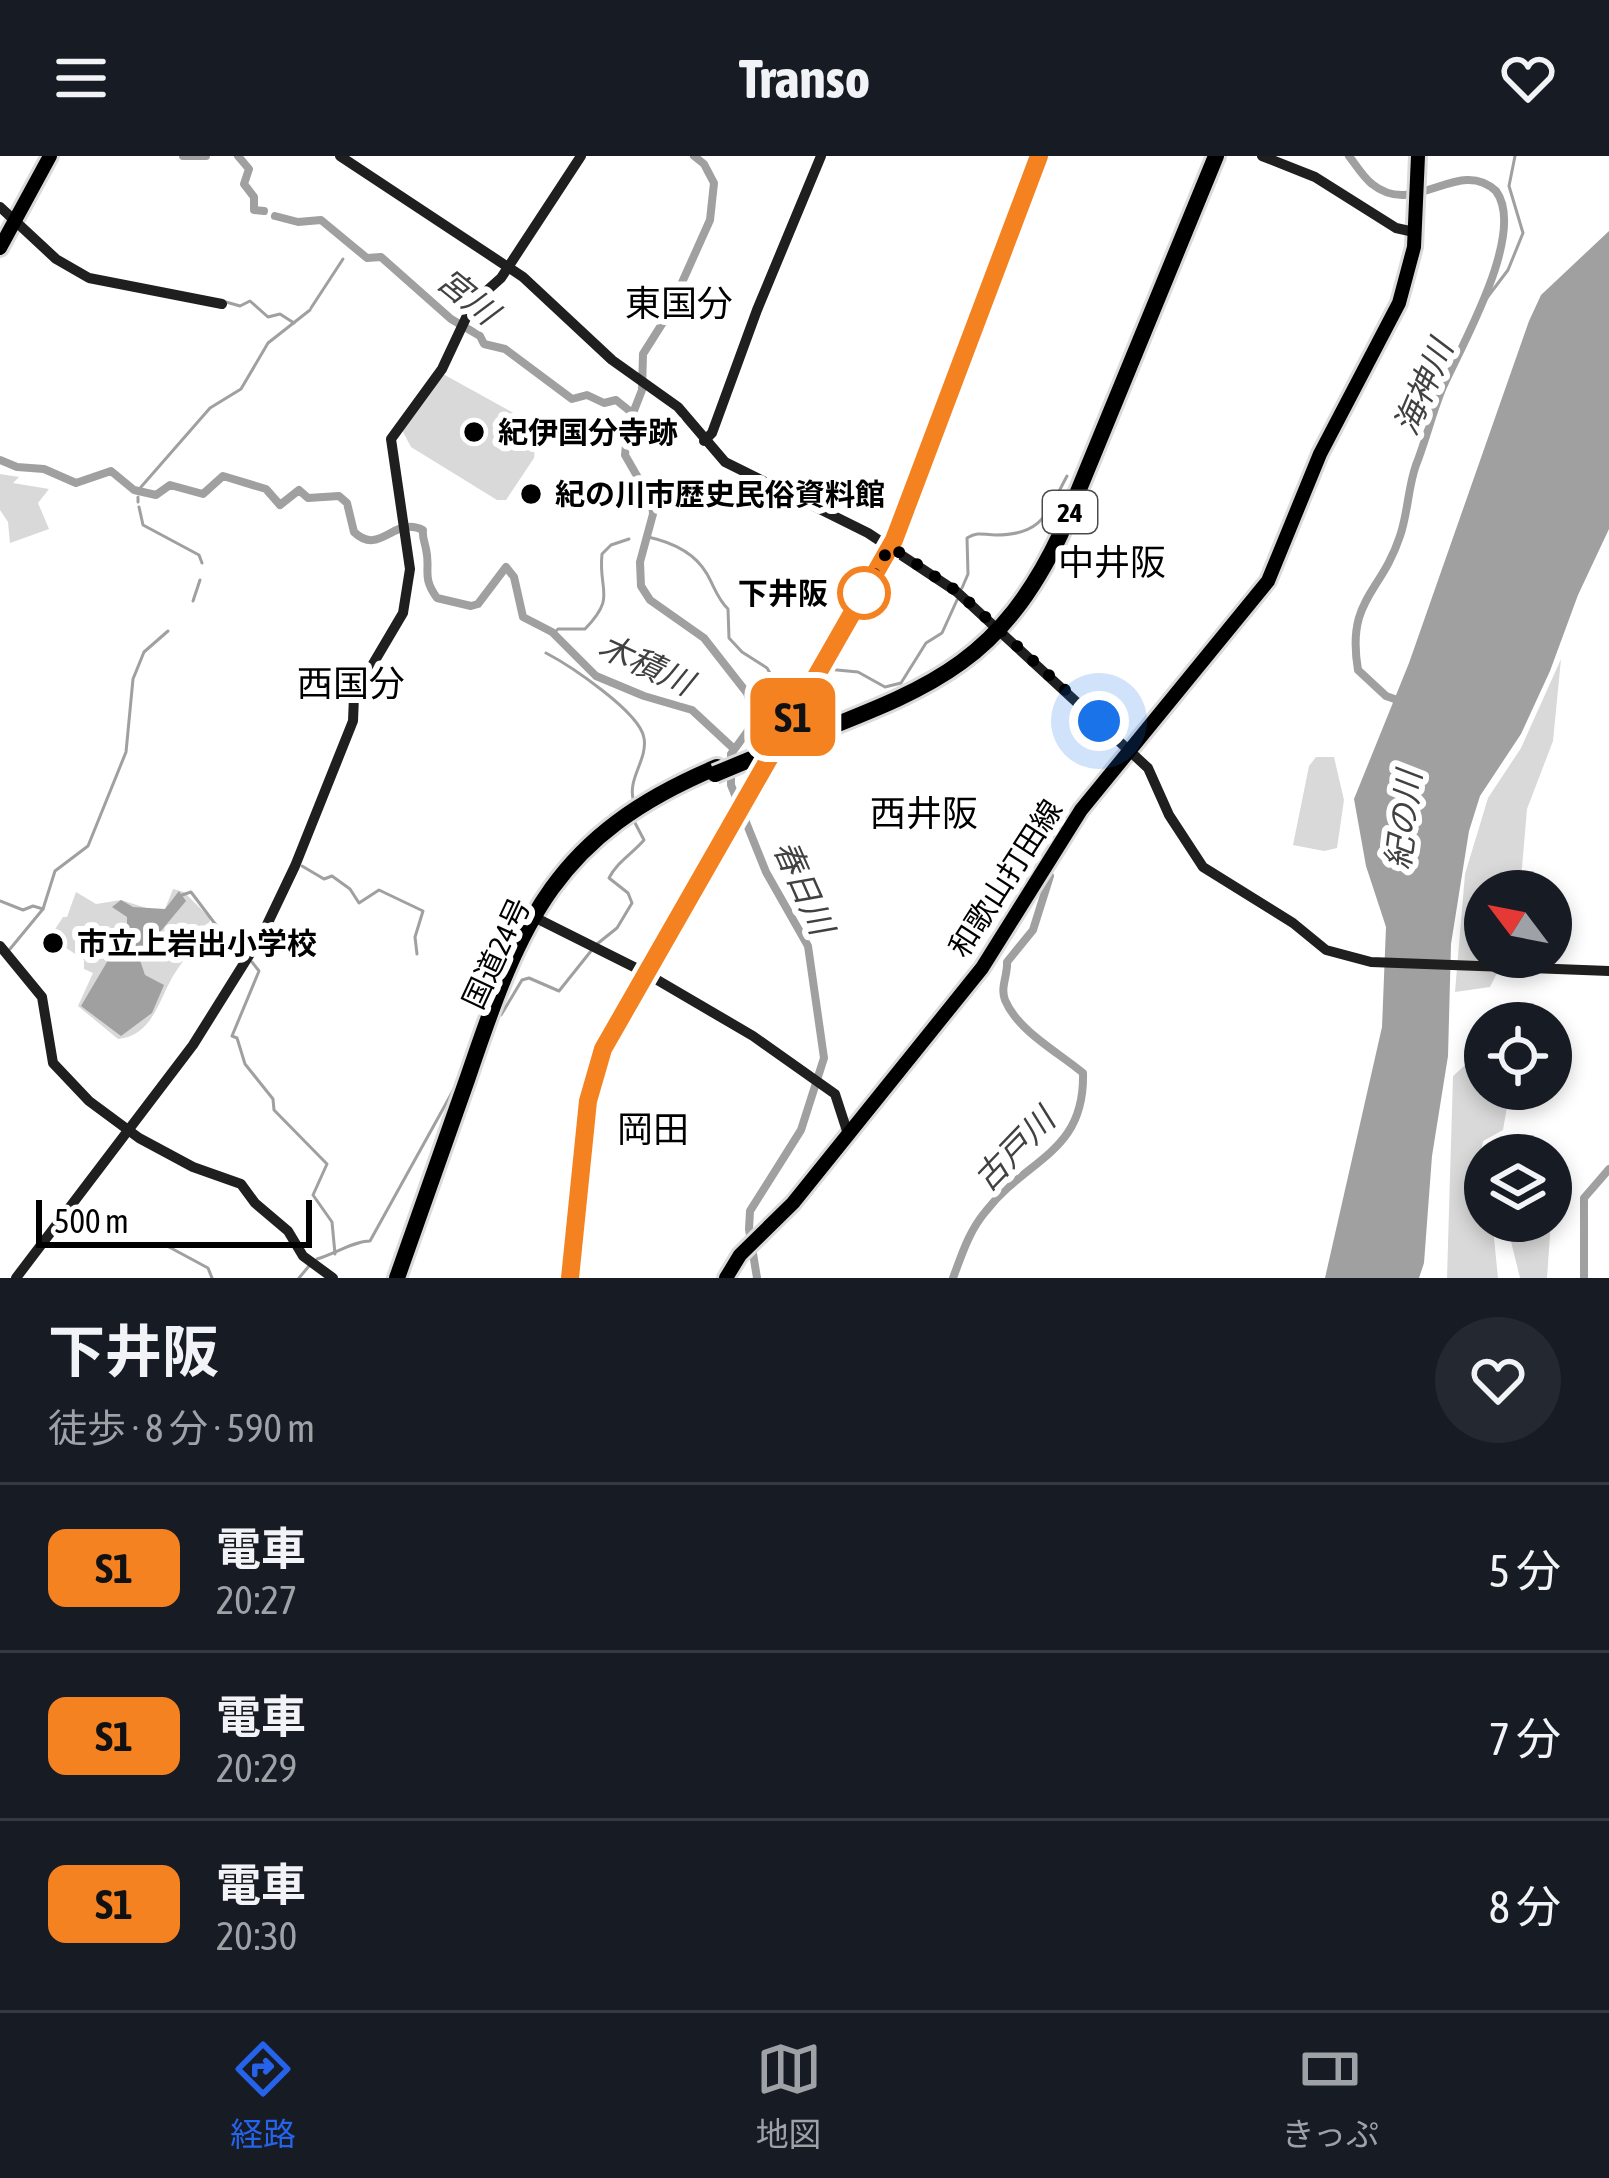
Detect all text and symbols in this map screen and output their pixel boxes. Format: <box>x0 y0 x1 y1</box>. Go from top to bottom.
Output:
icon: menu <box>48 45 114 111</box>
icon: heart <box>1495 45 1561 111</box>
text: Transo <box>739 48 870 109</box>
water label: 宮川 <box>430 260 508 333</box>
district label: 東国分 <box>625 282 733 324</box>
water label: 海神川 <box>1386 331 1461 440</box>
place label: 紀伊国分寺跡 <box>498 415 678 449</box>
marker: 紀伊国分寺跡 <box>461 419 487 445</box>
place label: 紀の川市歴史民俗資料館 <box>555 477 885 511</box>
marker: 紀の川市歴史民俗資料館 <box>518 481 544 507</box>
road number: 24 <box>1043 491 1097 533</box>
district label: 中井阪 <box>1058 541 1166 583</box>
marker: 下井阪 <box>839 568 889 618</box>
place label: 下井阪 <box>738 576 828 610</box>
water label: 木積川 <box>593 626 702 703</box>
district label: 西国分 <box>297 662 405 704</box>
line badge: S1 <box>739 678 847 756</box>
your location <box>1069 691 1129 751</box>
text: S1 <box>774 693 812 741</box>
water label: 紀の川 <box>1378 766 1428 871</box>
district label: 西井阪 <box>870 792 978 834</box>
street label: 和歌山打田線 <box>942 793 1068 963</box>
water label: 春日川 <box>767 834 843 943</box>
north arrow <box>1464 870 1572 978</box>
map controls <box>1464 870 1572 1242</box>
street label: 国道24号 <box>456 892 536 1014</box>
place label: 市立上岩出小学校 <box>77 926 317 960</box>
marker: 市立上岩出小学校 <box>40 930 66 956</box>
button: locate <box>1464 1002 1572 1110</box>
water label: 古戸川 <box>966 1098 1064 1198</box>
district label: 岡田 <box>617 1108 689 1150</box>
button: layers <box>1464 1134 1572 1242</box>
scale bar <box>36 1194 312 1247</box>
text: 500 m <box>54 1202 129 1240</box>
button: heart <box>1435 1317 1561 1443</box>
text: 下井阪 <box>48 1319 219 1384</box>
text: 徒歩 · 8 分 · 590 m <box>48 1406 315 1450</box>
text: 電車 <box>216 1523 306 1575</box>
text: S1 <box>95 1544 133 1592</box>
text: 5 分 <box>1489 1545 1561 1597</box>
text: 20:27 <box>216 1578 297 1622</box>
text: 電車 <box>216 1691 306 1743</box>
text: S1 <box>95 1712 133 1760</box>
text: 7 分 <box>1489 1713 1561 1765</box>
text: 20:29 <box>216 1746 297 1790</box>
text: 電車 <box>216 1859 306 1911</box>
text: S1 <box>95 1880 133 1928</box>
text: 8 分 <box>1489 1881 1561 1933</box>
text: 20:30 <box>216 1914 297 1958</box>
tab: 経路 <box>230 2036 296 2156</box>
tab: 地図 <box>756 2036 822 2156</box>
tab: きっぷ <box>1281 2036 1379 2156</box>

